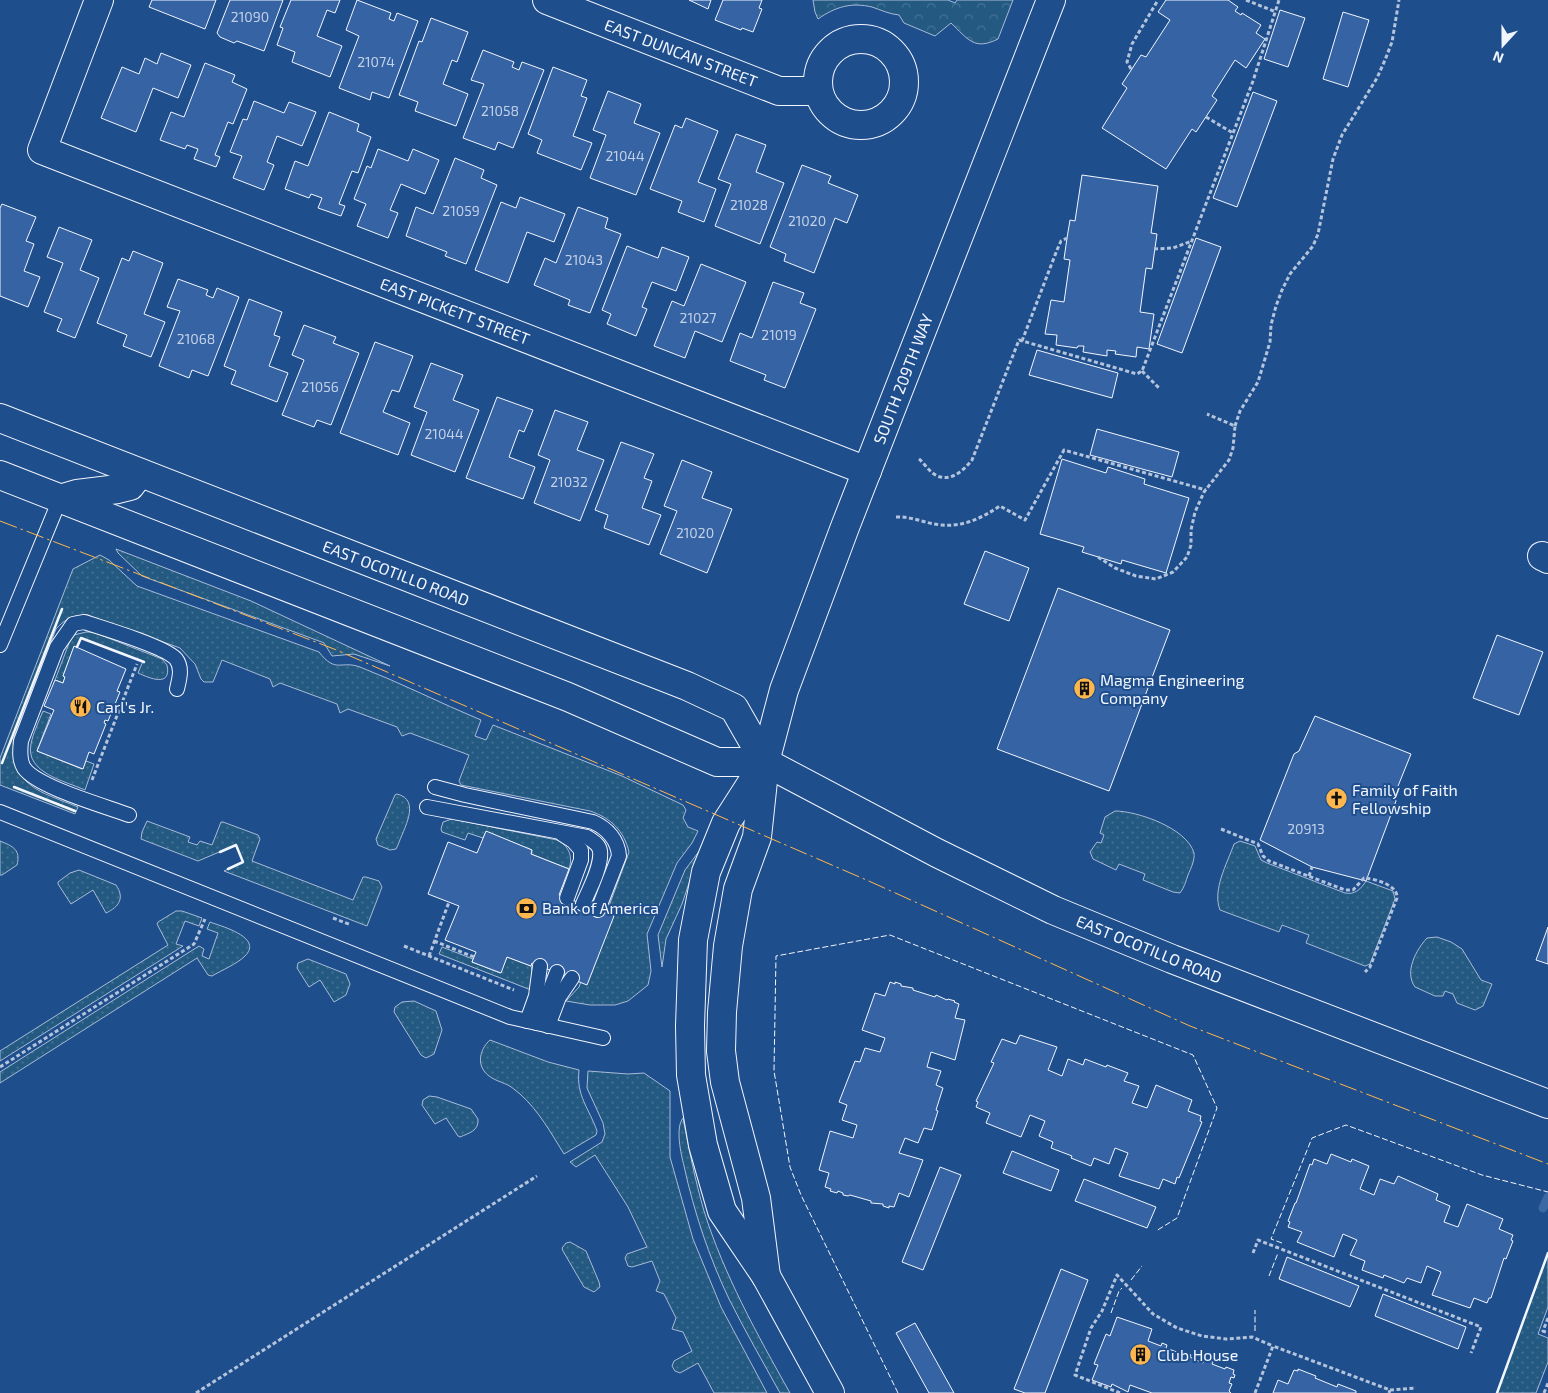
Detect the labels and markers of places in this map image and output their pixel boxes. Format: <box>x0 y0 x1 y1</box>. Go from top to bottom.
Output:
place label: Magma Engineering Company <box>1100 670 1244 707</box>
building icon: Magma Engineering Company <box>1072 677 1096 701</box>
restaurant icon: Carl's Jr. <box>68 695 92 719</box>
place label: Carl's Jr. <box>96 697 154 716</box>
place label: Family of Faith Fellowship <box>1352 780 1458 817</box>
church icon: Family of Faith Fellowship <box>1324 787 1348 811</box>
bank icon: Bank of America <box>514 896 538 920</box>
place label: Bank of America <box>542 898 659 917</box>
building icon: Club House <box>1129 1343 1153 1367</box>
place label: Club House <box>1157 1345 1238 1364</box>

